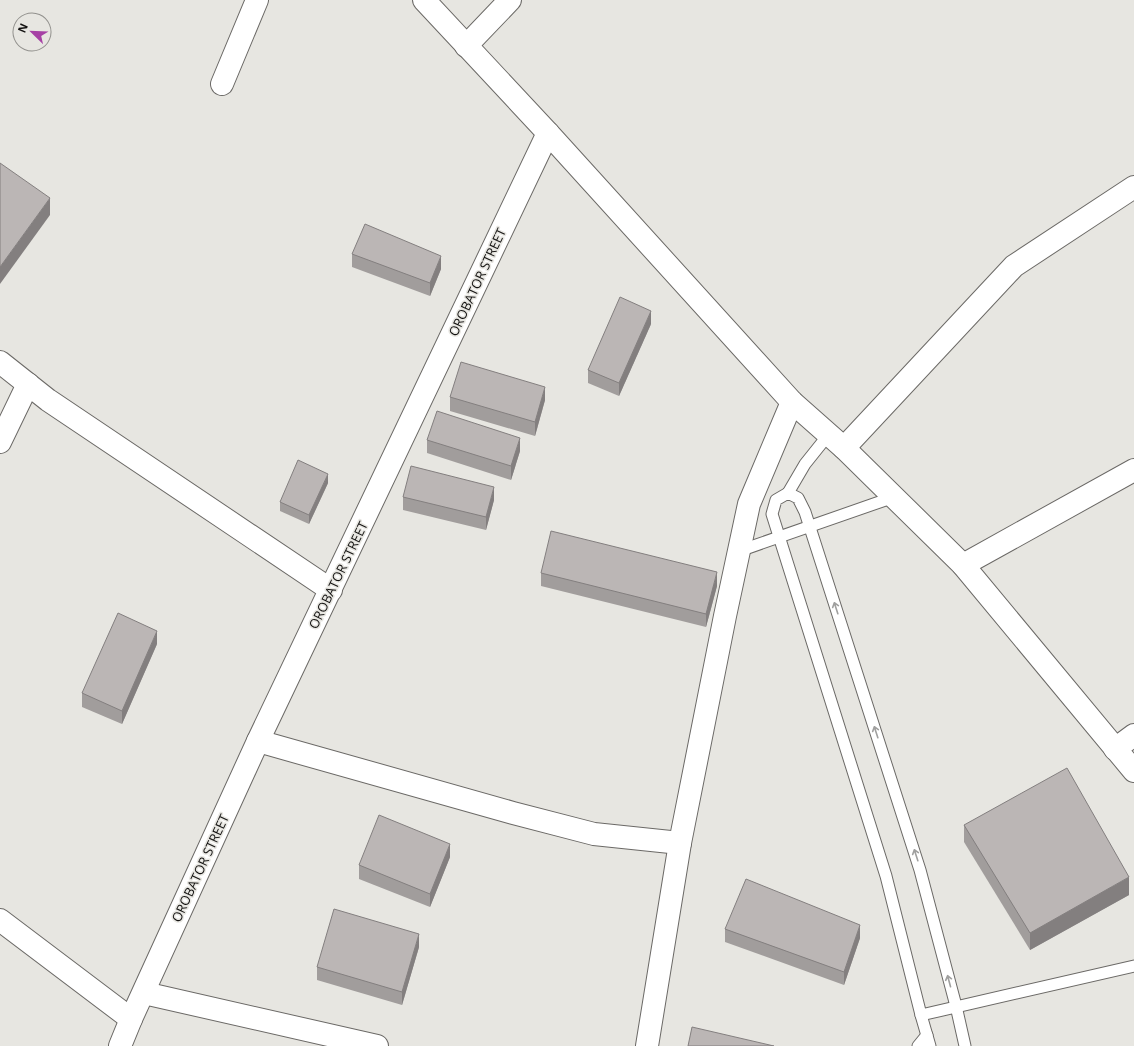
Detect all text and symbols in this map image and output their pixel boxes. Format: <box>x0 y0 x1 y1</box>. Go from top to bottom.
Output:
north arrow <box>12 12 52 52</box>
text: N <box>14 21 31 35</box>
street label: OROBATOR STREET <box>444 224 510 339</box>
street label: OROBATOR STREET <box>304 518 372 632</box>
one-way arrow <box>832 601 839 614</box>
one-way arrow <box>871 726 879 738</box>
street label: OROBATOR STREET <box>167 810 233 925</box>
one-way arrow <box>911 850 919 862</box>
one-way arrow <box>945 975 952 988</box>

